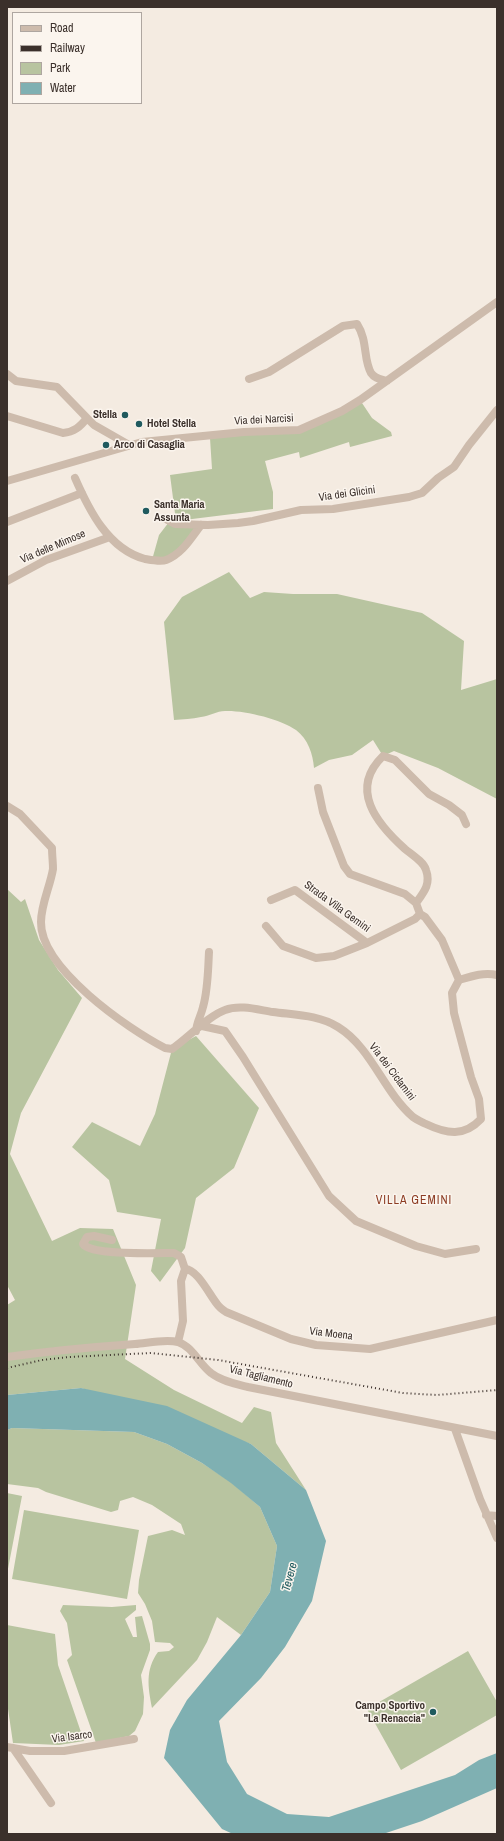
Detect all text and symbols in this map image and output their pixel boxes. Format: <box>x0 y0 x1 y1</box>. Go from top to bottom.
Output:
legend <box>12 12 142 104</box>
text: Road <box>50 20 74 36</box>
text: Railway <box>50 40 85 56</box>
text: Park <box>50 60 70 76</box>
text: Water <box>50 80 76 96</box>
place label: Stella <box>93 408 117 422</box>
marker: Stella <box>120 410 130 420</box>
street label: Via dei Narcisi <box>234 412 294 428</box>
place label: Hotel Stella <box>147 417 196 431</box>
marker: Hotel Stella <box>134 419 144 429</box>
place label: Arco di Casaglia <box>114 438 185 452</box>
marker: Arco di Casaglia <box>101 440 111 450</box>
street label: Via dei Glicini <box>318 483 376 505</box>
place label: Santa Maria Assunta <box>154 498 205 524</box>
marker: Santa Maria Assunta <box>141 506 151 516</box>
street label: Via delle Mimose <box>18 527 88 567</box>
street label: Strada Villa Gemini <box>301 879 373 935</box>
street label: Via dei Ciclamini <box>366 1040 418 1104</box>
district label: VILLA GEMINI <box>376 1194 452 1208</box>
street label: Via Moena <box>309 1325 353 1343</box>
street label: Via Tagliamento <box>228 1363 294 1391</box>
water label: Tevere <box>279 1561 301 1593</box>
place label: Campo Sportivo "La Renaccia" <box>355 1699 425 1725</box>
marker: Campo Sportivo "La Renaccia" <box>428 1707 438 1717</box>
street label: Via Isarco <box>51 1728 93 1746</box>

